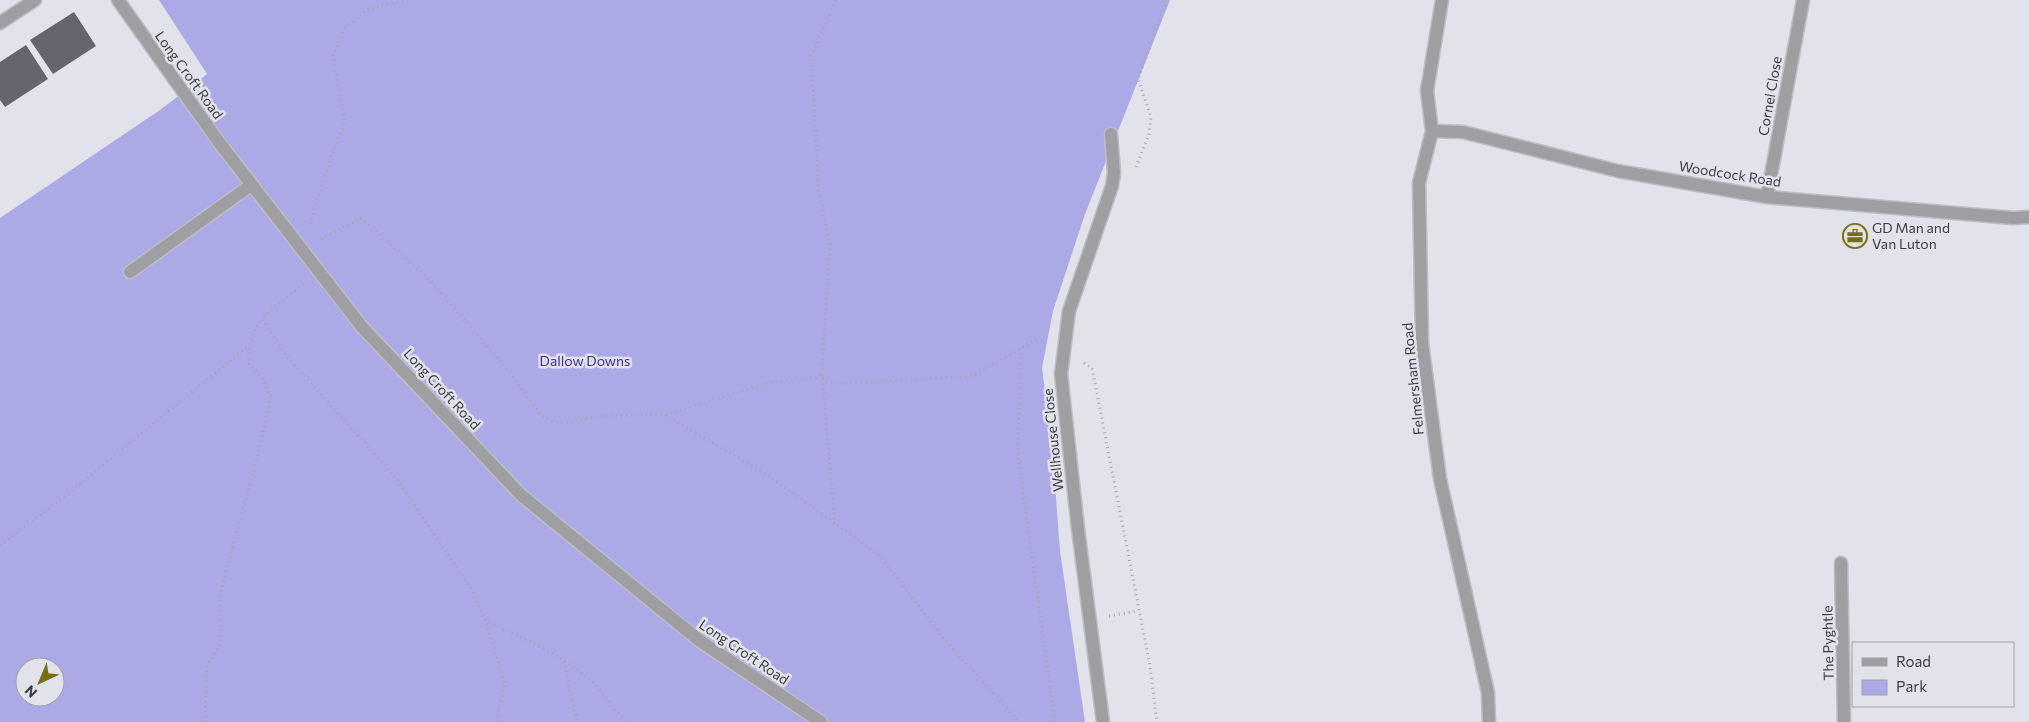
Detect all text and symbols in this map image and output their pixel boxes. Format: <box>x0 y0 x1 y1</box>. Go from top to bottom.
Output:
street label: Long Croft Road <box>152 27 227 122</box>
street label: Cornel Close <box>1754 55 1785 137</box>
street label: Woodcock Road <box>1678 157 1782 190</box>
place label: GD Man and Van Luton <box>1872 219 1950 252</box>
office icon: GD Man and Van Luton <box>1842 223 1868 249</box>
street label: Felmersham Road <box>1398 322 1427 436</box>
street label: Long Croft Road <box>401 345 484 433</box>
park label: Dallow Downs <box>540 352 630 369</box>
street label: Wellhouse Close <box>1039 388 1066 492</box>
street label: The Pyghtle <box>1818 605 1837 681</box>
street label: Long Croft Road <box>696 615 792 688</box>
legend <box>1852 642 2014 707</box>
text: Road <box>1896 652 1931 670</box>
north arrow <box>15 657 65 707</box>
text: Park <box>1896 677 1927 695</box>
text: N <box>21 682 40 701</box>

